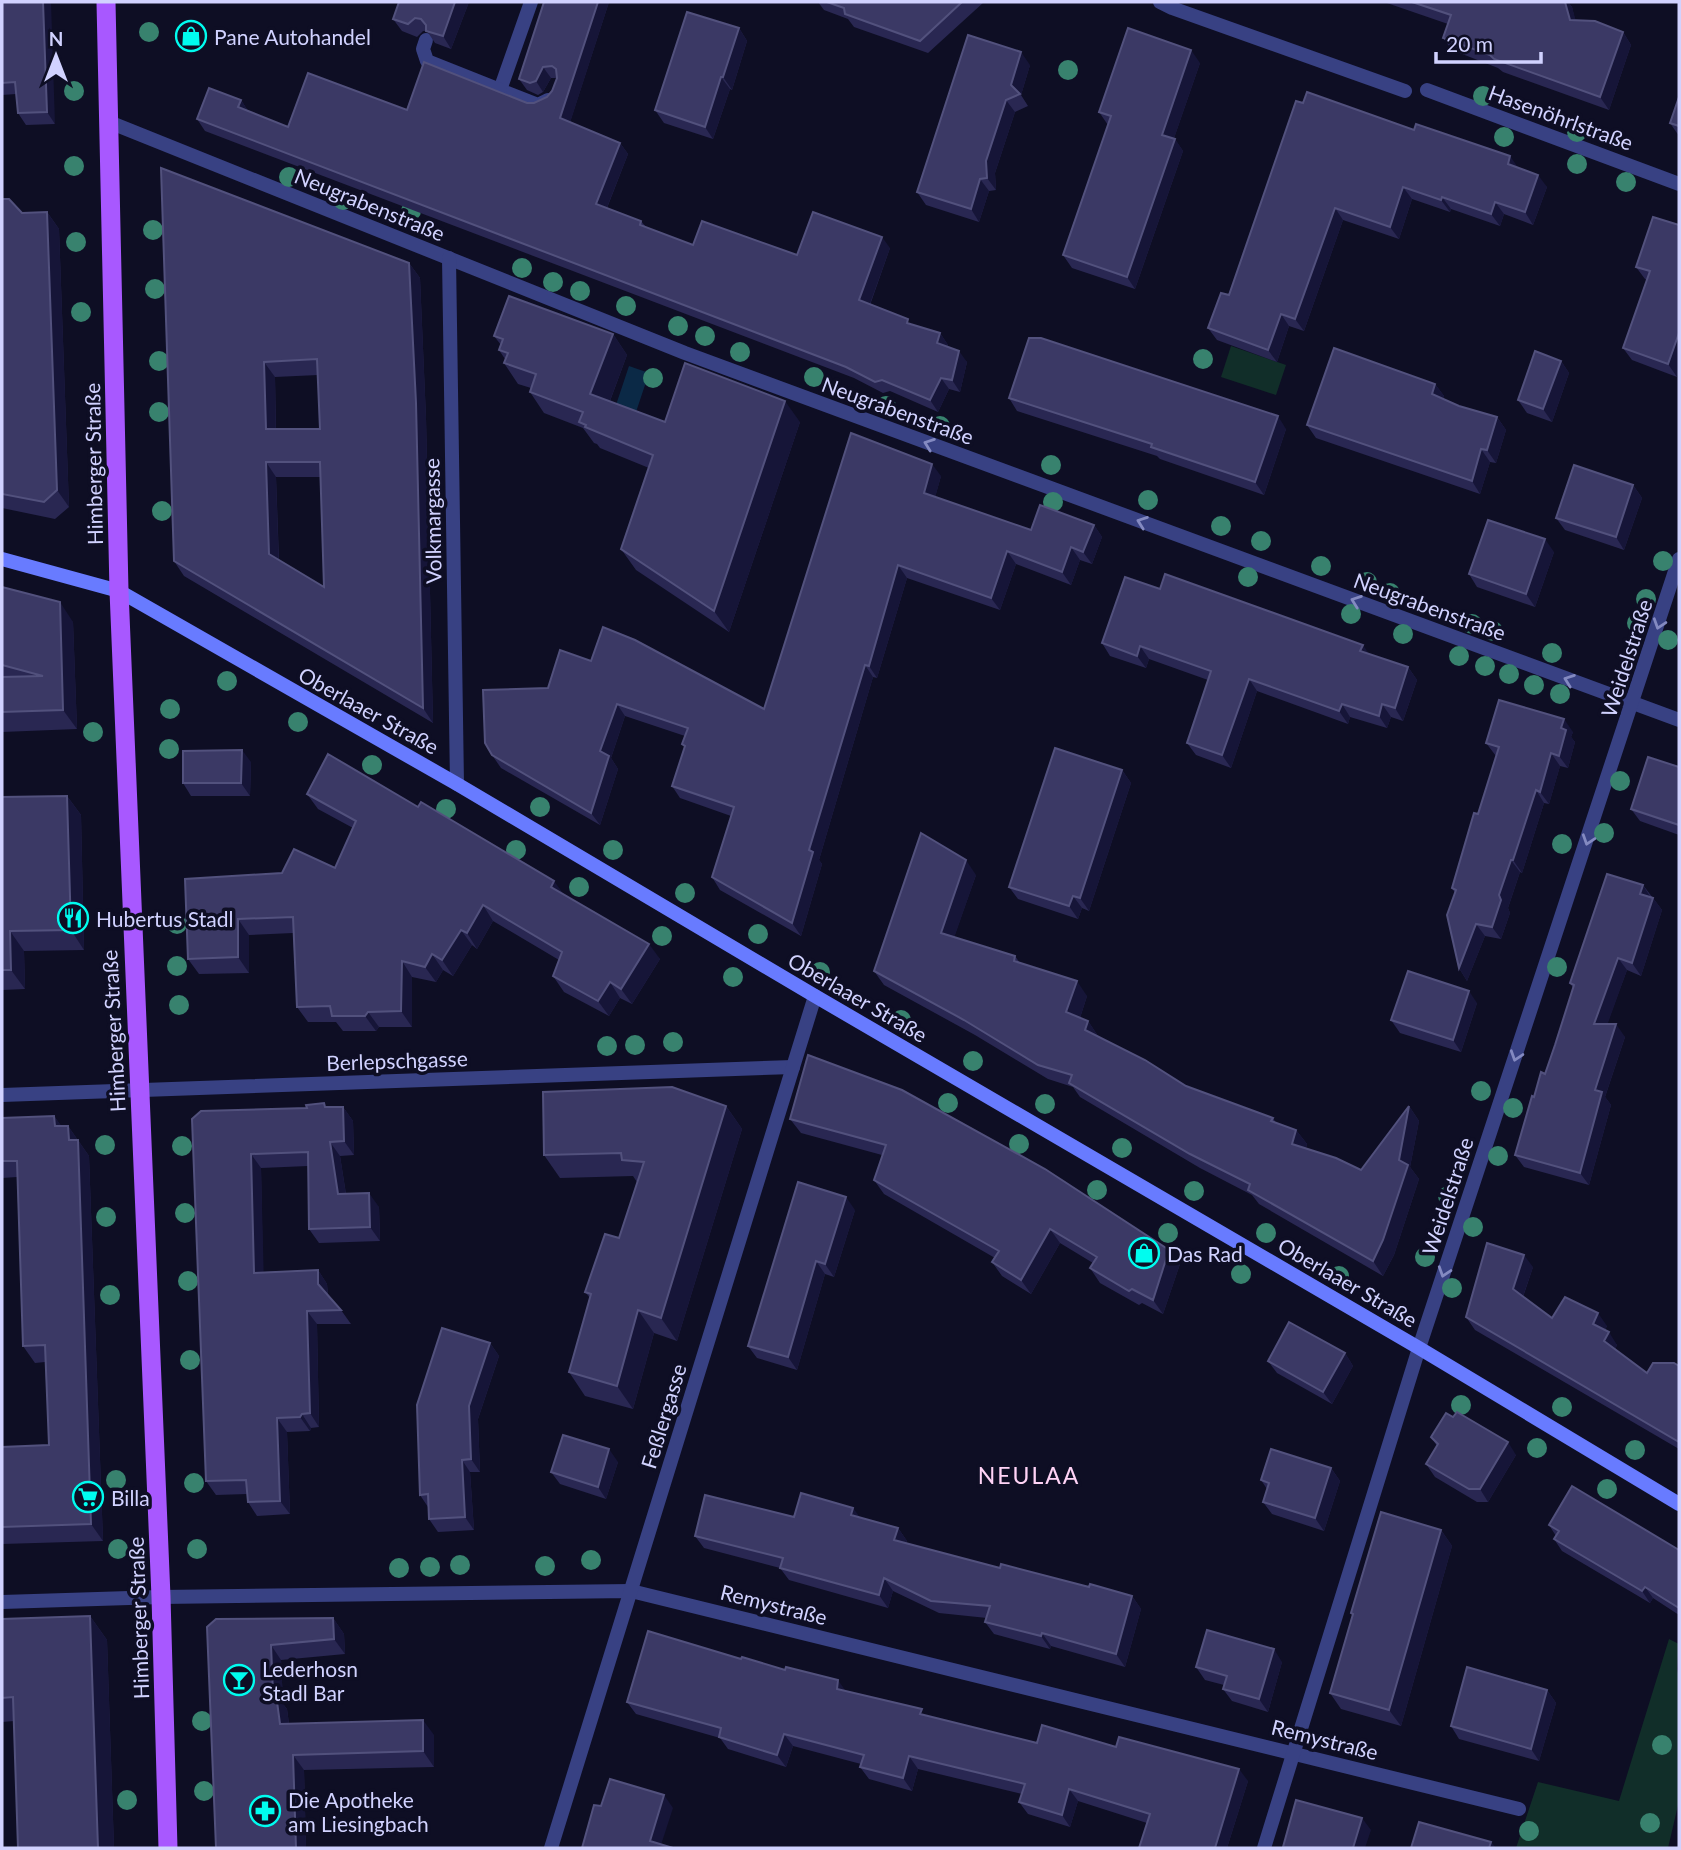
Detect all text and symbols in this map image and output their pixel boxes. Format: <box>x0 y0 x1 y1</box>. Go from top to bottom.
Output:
shop icon: Pane Autohandel <box>174 19 208 53</box>
north arrow <box>21 21 91 91</box>
scale bar <box>1436 21 1541 65</box>
place label: Pane Autohandel <box>214 24 371 49</box>
text: N <box>49 27 63 50</box>
text: 20 m <box>1446 31 1493 56</box>
street label: Hasenöhrlstraße <box>1485 79 1637 155</box>
street label: Neugrabenstraße <box>291 162 449 246</box>
street label: Neugrabenstraße <box>819 371 977 449</box>
street label: Himberger Straße <box>79 383 107 545</box>
one-way arrow <box>924 438 936 452</box>
street label: Volkmargasse <box>418 458 446 584</box>
one-way arrow <box>1137 517 1149 531</box>
street label: Neugrabenstraße <box>1351 567 1509 645</box>
one-way arrow <box>1350 595 1362 609</box>
street label: Weidelstraße <box>1595 596 1657 720</box>
one-way arrow <box>1652 618 1667 630</box>
street label: Oberlaaer Straße <box>295 661 443 759</box>
one-way arrow <box>1564 674 1576 688</box>
one-way arrow <box>1582 834 1596 846</box>
restaurant icon: Hubertus Stadl <box>56 901 90 935</box>
place label: Hubertus Stadl <box>96 906 233 931</box>
street label: Oberlaaer Straße <box>784 947 932 1047</box>
street label: Himberger Straße <box>96 949 130 1113</box>
street label: Berlepschgasse <box>326 1045 468 1075</box>
one-way arrow <box>1510 1050 1524 1062</box>
street label: Weidelstraße <box>1416 1134 1478 1258</box>
street label: Oberlaaer Straße <box>1274 1232 1422 1332</box>
shop icon: Das Rad <box>1127 1236 1161 1270</box>
place label: Das Rad <box>1167 1241 1243 1266</box>
one-way arrow <box>1438 1265 1452 1278</box>
street label: Feßlergasse <box>635 1361 691 1471</box>
district label: NEULAA <box>978 1461 1080 1489</box>
supermarket icon: Billa <box>71 1480 105 1514</box>
place label: Billa <box>111 1485 150 1510</box>
street label: Himberger Straße <box>123 1536 153 1700</box>
street label: Remystraße <box>718 1579 830 1629</box>
place label: Lederhosn Stadl Bar <box>262 1656 358 1705</box>
bar icon: Lederhosn Stadl Bar <box>222 1663 256 1697</box>
street label: Remystraße <box>1269 1714 1381 1764</box>
place label: Die Apotheke am Liesingbach <box>288 1787 429 1836</box>
pharmacy icon: Die Apotheke am Liesingbach <box>248 1794 282 1828</box>

